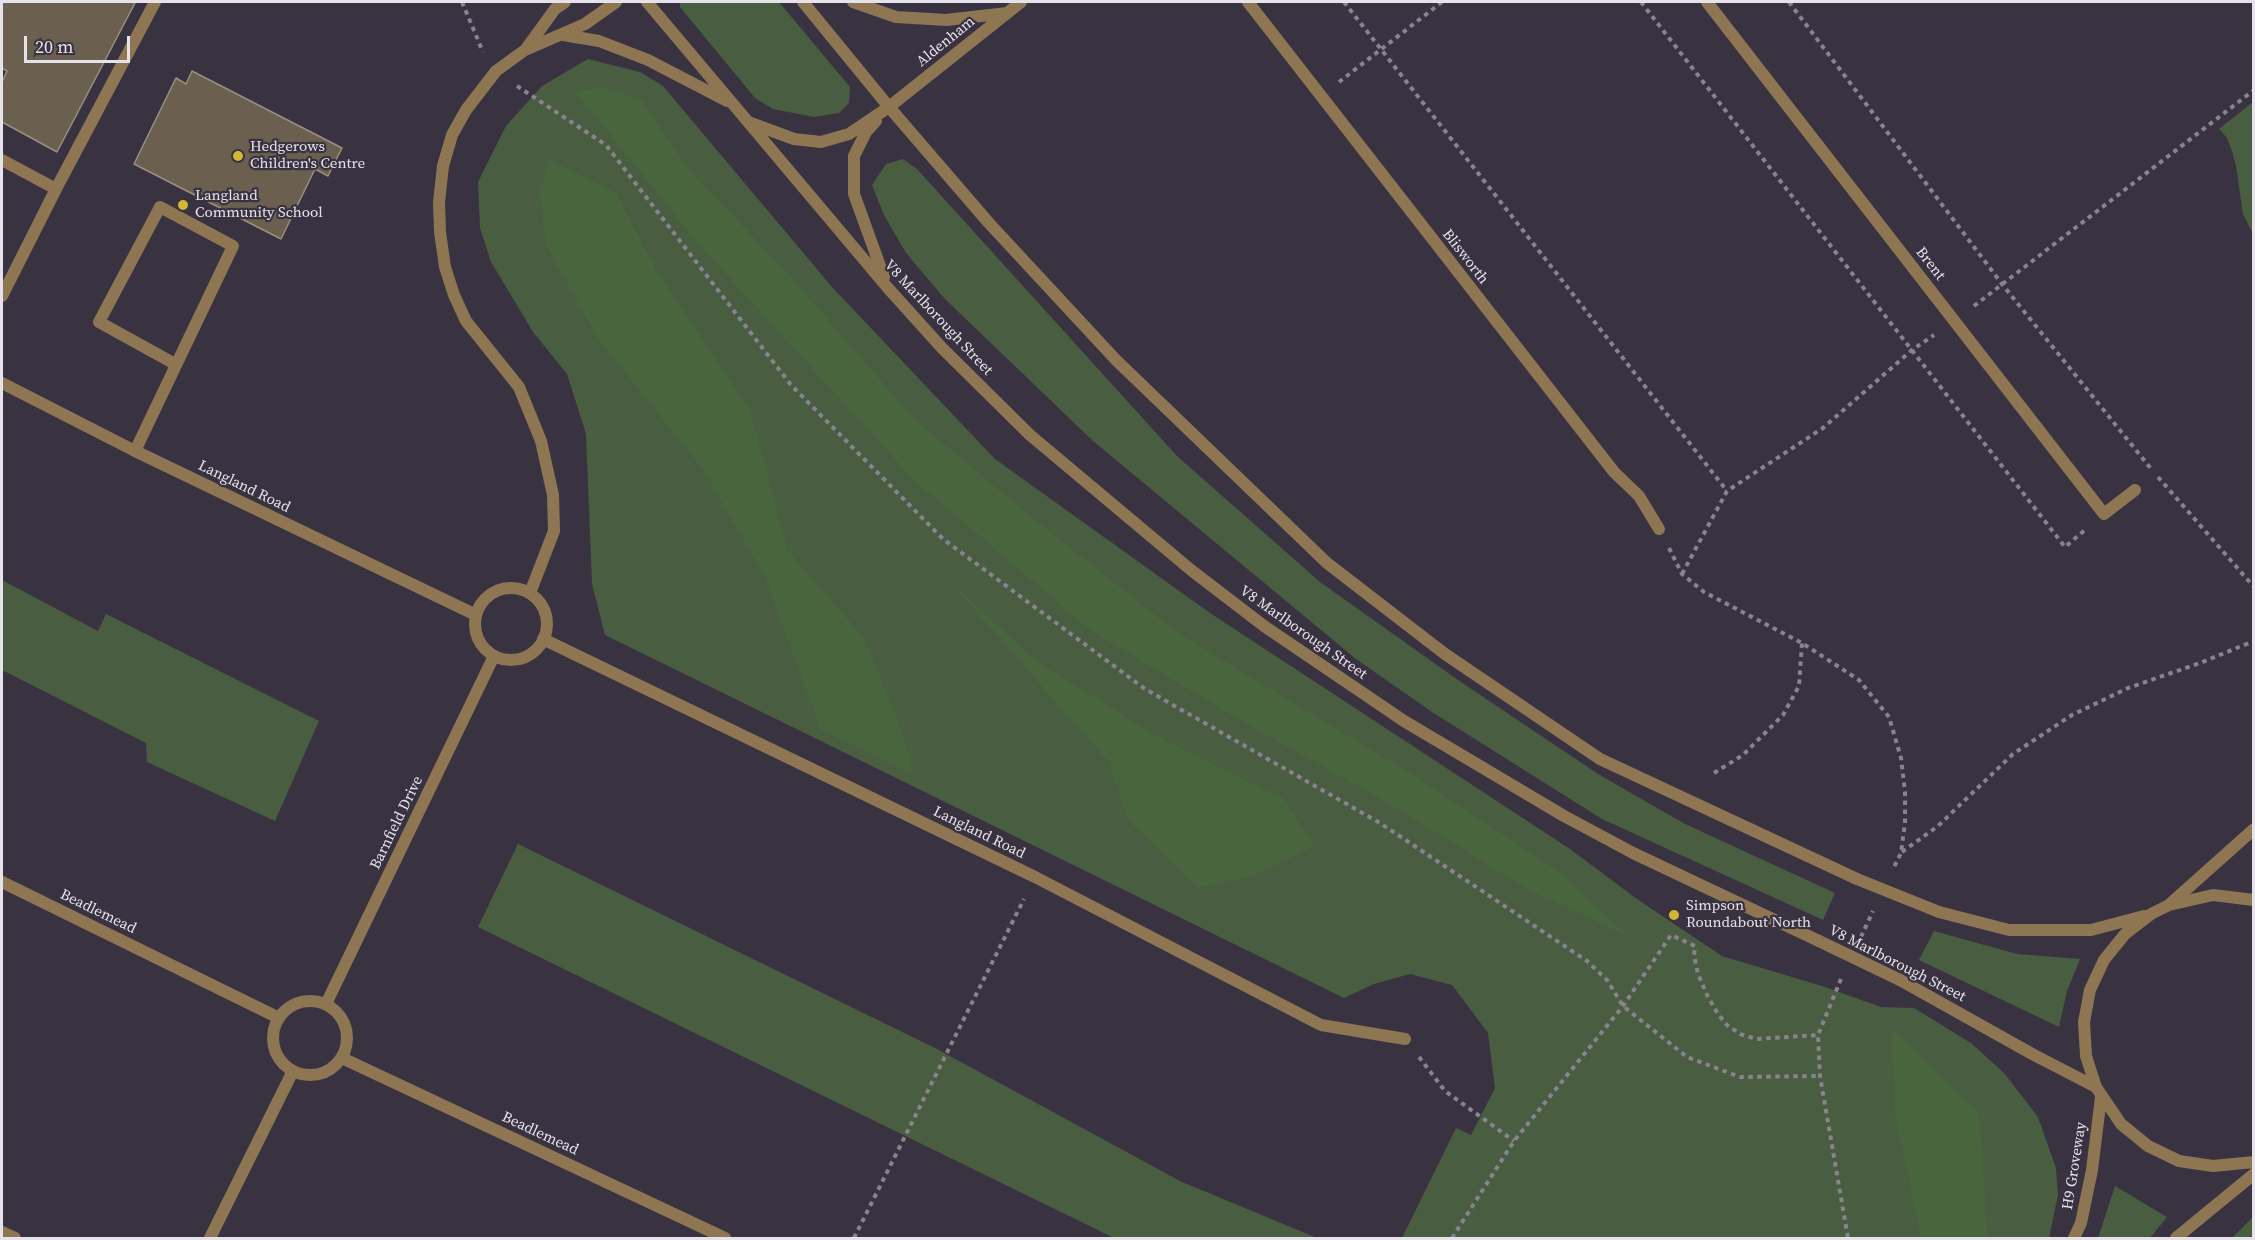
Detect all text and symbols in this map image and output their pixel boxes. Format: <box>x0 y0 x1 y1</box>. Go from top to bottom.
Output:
street label: Aldenham <box>913 13 979 71</box>
scale bar <box>27 24 134 62</box>
text: 20 m <box>35 34 73 59</box>
place label: Hedgerows Children's Centre <box>250 138 365 173</box>
marker: Hedgerows Children's Centre <box>231 149 245 163</box>
place label: Langland Community School <box>195 187 323 222</box>
marker: Langland Community School <box>176 198 190 212</box>
street label: Blisworth <box>1438 226 1492 288</box>
street label: Brent <box>1911 244 1949 284</box>
street label: V8 Marlborough Street <box>880 257 996 379</box>
street label: Langland Road <box>195 457 293 517</box>
street label: V8 Marlborough Street <box>1236 582 1370 684</box>
street label: Barnfield Drive <box>367 773 427 873</box>
street label: Langland Road <box>930 803 1028 863</box>
street label: Beadlemead <box>57 886 139 938</box>
place label: Simpson Roundabout North <box>1686 897 1811 932</box>
marker: Simpson Roundabout North <box>1667 908 1681 922</box>
street label: V8 Marlborough Street <box>1826 922 1968 1006</box>
street label: Beadlemead <box>499 1108 581 1160</box>
street label: H9 Groveway <box>2059 1121 2091 1211</box>

